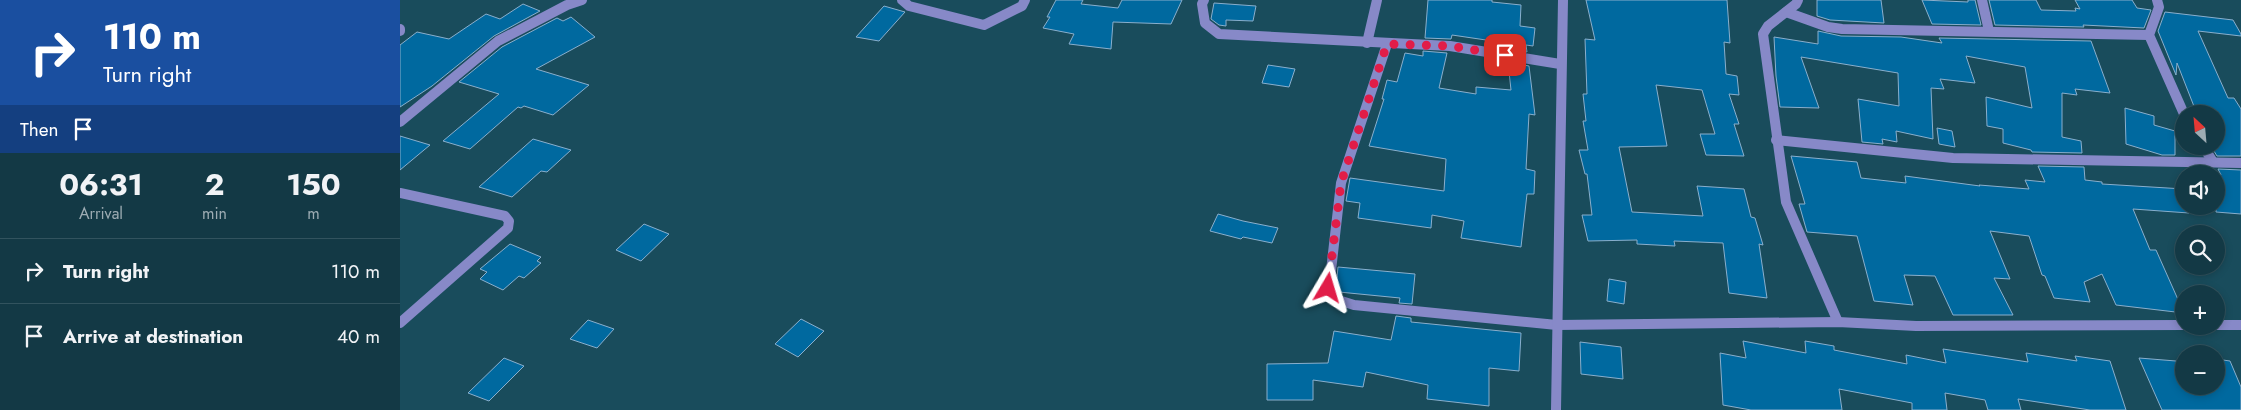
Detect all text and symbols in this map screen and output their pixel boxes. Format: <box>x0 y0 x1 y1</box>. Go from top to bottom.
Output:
text: 110 m <box>103 12 201 62</box>
icon: right <box>20 20 85 85</box>
pin <box>1484 34 1526 76</box>
icon: arrive <box>1491 41 1519 69</box>
text: Turn right <box>103 58 191 90</box>
north arrow <box>2175 105 2225 155</box>
map controls <box>2175 105 2225 395</box>
icon: arrive <box>69 115 97 143</box>
text: Then <box>20 116 59 143</box>
text: 06:31 <box>59 163 143 206</box>
text: 2 <box>205 163 224 206</box>
text: 150 <box>286 163 341 206</box>
button: sound <box>2175 165 2225 215</box>
text: Arrival <box>79 202 123 225</box>
text: min <box>202 202 227 225</box>
text: m <box>307 202 320 225</box>
button: search <box>2175 225 2225 275</box>
icon: right <box>20 257 48 285</box>
text: Turn right <box>63 258 149 285</box>
text: 110 m <box>331 258 380 285</box>
position arrow <box>1301 261 1353 313</box>
button: + <box>2175 285 2225 335</box>
icon: arrive <box>20 322 48 350</box>
text: Arrive at destination <box>63 323 243 350</box>
text: 40 m <box>337 323 380 350</box>
button: − <box>2175 345 2225 395</box>

